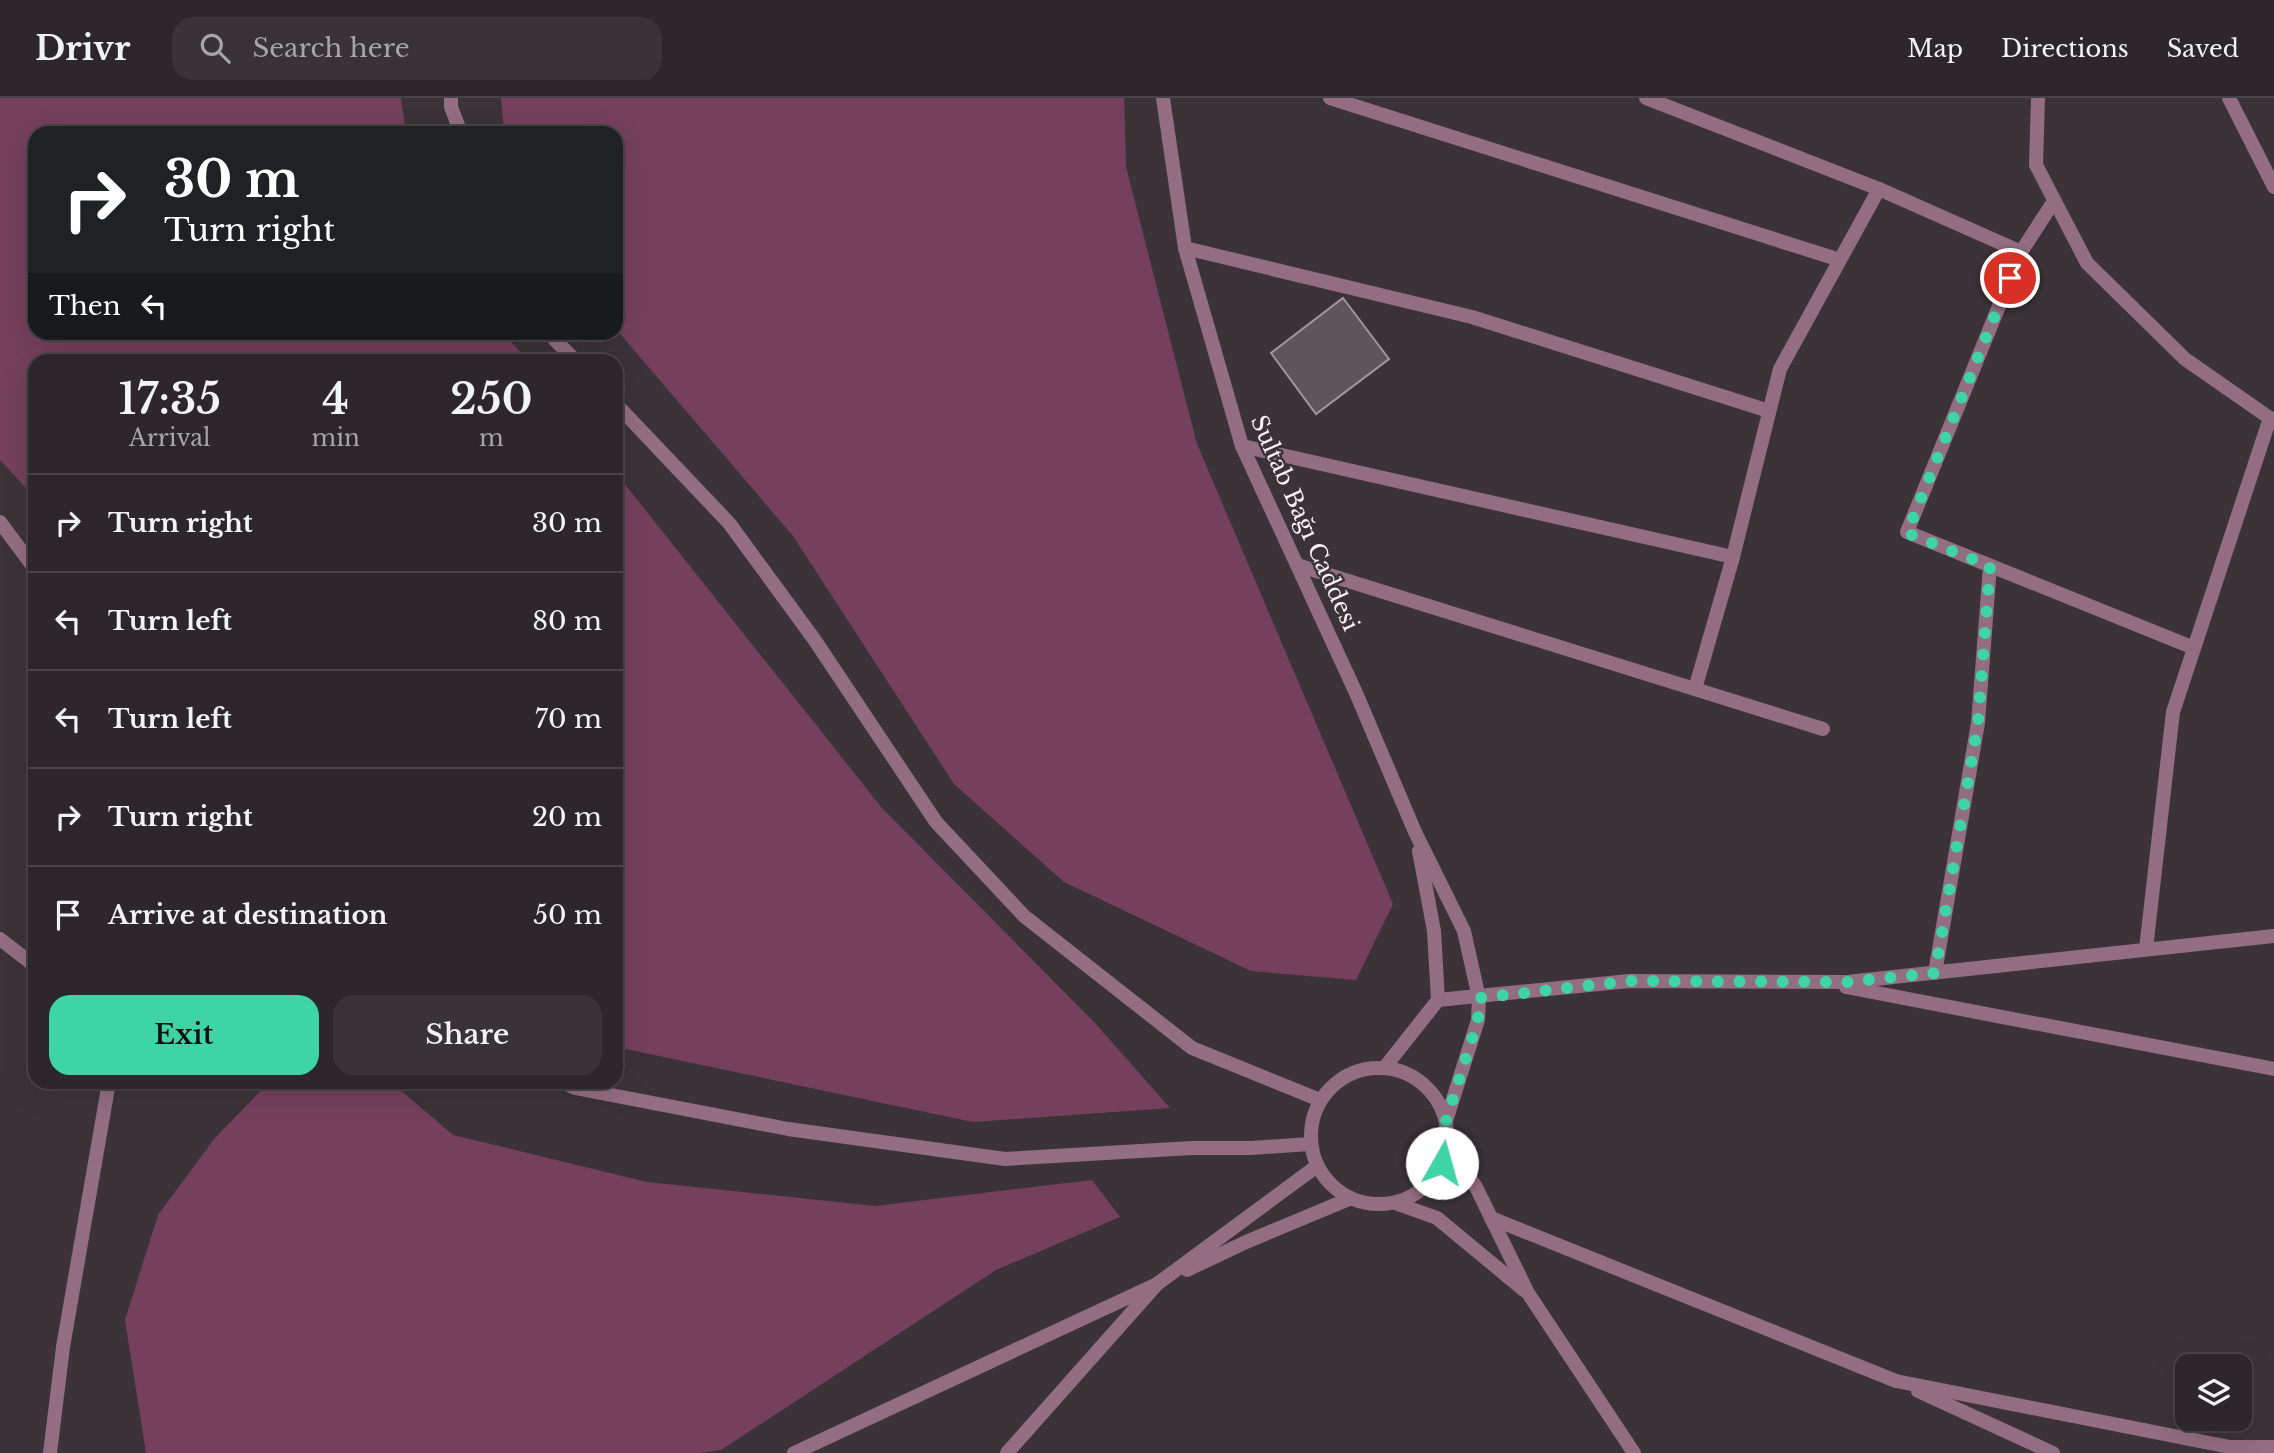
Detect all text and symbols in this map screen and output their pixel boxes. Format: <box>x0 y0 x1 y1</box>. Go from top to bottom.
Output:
search box <box>172 17 662 80</box>
text: Drivr <box>35 28 130 69</box>
icon: search <box>196 29 234 67</box>
text: Search here <box>252 32 410 64</box>
text: Map <box>1907 34 1963 63</box>
text: Directions <box>2001 34 2129 63</box>
text: Saved <box>2167 34 2239 63</box>
text: 30 m <box>164 149 299 210</box>
icon: right <box>49 154 140 245</box>
text: Turn right <box>164 210 335 250</box>
pin <box>1980 248 2040 308</box>
icon: arrive <box>1991 259 2029 297</box>
icon: left <box>135 287 173 325</box>
text: Then <box>49 290 121 322</box>
text: 17:35 <box>118 373 221 425</box>
text: 4 <box>322 373 349 425</box>
text: 250 <box>450 373 533 425</box>
street label: Sultab Bağı Caddesi <box>1245 411 1365 635</box>
text: Arrival <box>129 424 210 452</box>
text: min <box>311 424 360 452</box>
text: m <box>479 424 504 452</box>
icon: right <box>49 504 87 542</box>
text: Turn right <box>108 507 253 539</box>
text: 30 m <box>532 507 602 539</box>
icon: left <box>49 602 87 640</box>
text: Turn left <box>108 605 232 637</box>
text: 80 m <box>532 605 602 637</box>
icon: left <box>49 700 87 738</box>
text: Turn left <box>108 703 232 735</box>
text: 70 m <box>535 703 602 735</box>
icon: right <box>49 798 87 836</box>
text: Turn right <box>108 801 253 833</box>
text: 20 m <box>532 801 602 833</box>
icon: arrive <box>49 896 87 934</box>
text: Arrive at destination <box>108 899 388 931</box>
text: 50 m <box>533 899 602 931</box>
button: Exit <box>49 995 319 1075</box>
button: Share <box>333 995 602 1075</box>
position arrow <box>1405 1126 1479 1200</box>
map controls <box>2175 1354 2252 1431</box>
button: layers <box>2175 1354 2252 1431</box>

